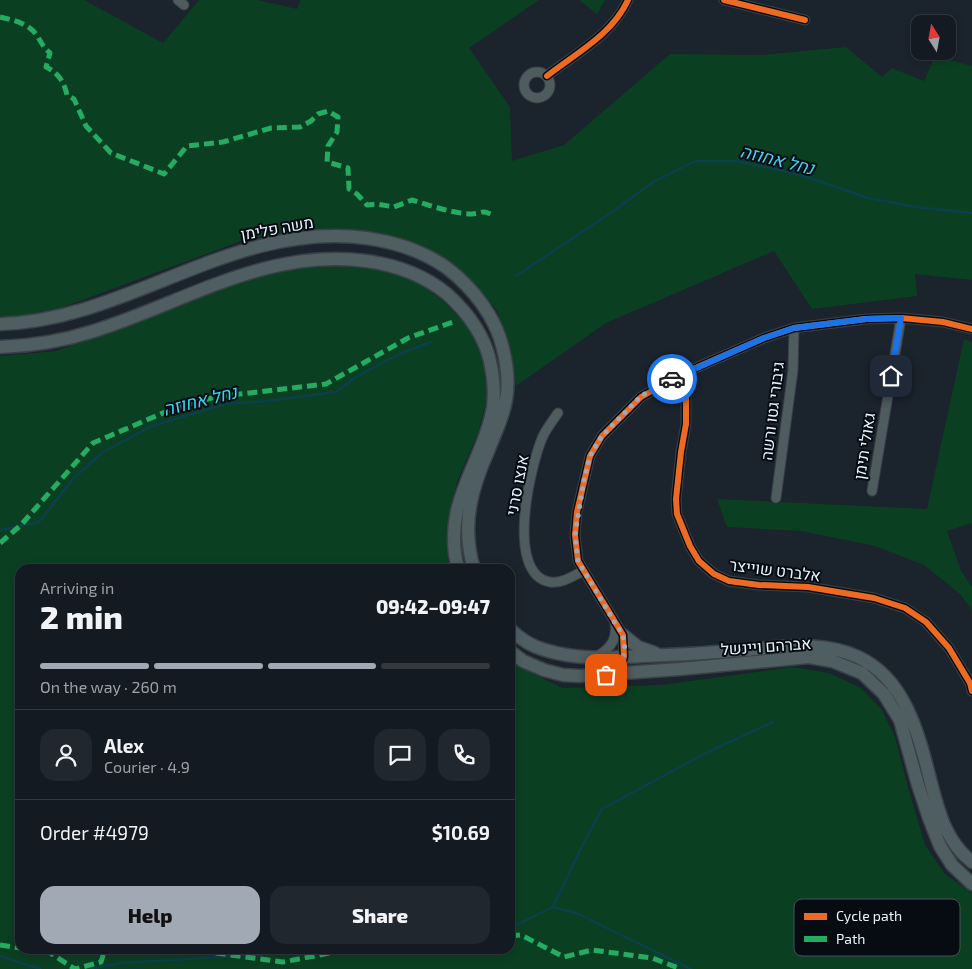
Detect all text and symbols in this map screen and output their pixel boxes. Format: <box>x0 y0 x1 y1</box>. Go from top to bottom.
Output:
north arrow <box>911 15 956 60</box>
map controls <box>911 15 956 60</box>
water label: נחל אחוזה <box>738 139 818 179</box>
street label: משה פלימן <box>239 212 315 243</box>
courier <box>647 354 697 404</box>
pin <box>870 355 912 397</box>
street label: גיבורי גטו ורשה <box>756 360 787 461</box>
icon: home <box>877 362 905 390</box>
icon: car <box>658 365 686 393</box>
water label: נחל אחוזה <box>160 380 240 420</box>
street label: גאולי תימן <box>849 411 878 481</box>
street label: אנצו סרני <box>501 453 532 517</box>
street label: אלברט שוייצר <box>728 554 822 585</box>
text: Arriving in <box>40 578 114 597</box>
text: 09:42–09:47 <box>376 595 490 618</box>
text: 2 min <box>40 597 123 635</box>
street label: אברהם ויינשל <box>720 633 812 658</box>
pin <box>585 654 627 696</box>
icon: bag <box>592 661 620 689</box>
text: On the way · 260 m <box>40 677 177 696</box>
button: person <box>40 729 92 781</box>
button: chat <box>374 729 426 781</box>
button: phone <box>438 729 490 781</box>
text: Alex <box>104 734 144 757</box>
text: Courier · 4.9 <box>104 757 190 776</box>
text: Order #4979 <box>40 821 149 844</box>
text: $10.69 <box>432 821 490 844</box>
button: Help <box>40 886 260 944</box>
button: Share <box>270 886 490 944</box>
legend <box>794 899 960 956</box>
text: Cycle path <box>836 907 902 924</box>
text: Path <box>836 930 865 947</box>

